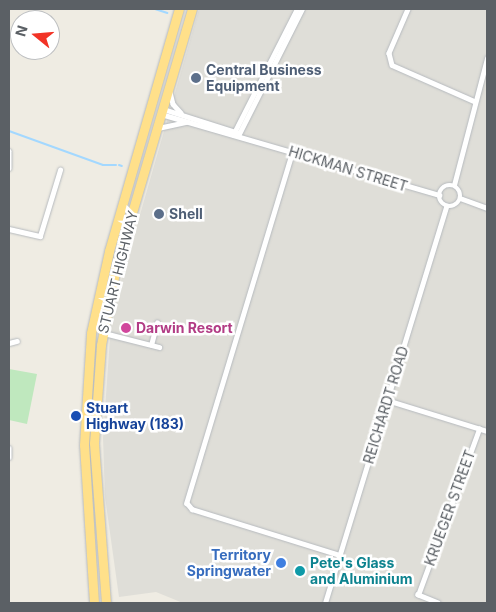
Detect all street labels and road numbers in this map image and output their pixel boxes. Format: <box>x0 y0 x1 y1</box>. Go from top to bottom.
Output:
street label: HICKMAN STREET <box>286 143 410 195</box>
street label: STUART HIGHWAY <box>95 209 141 335</box>
street label: REICHARDT ROAD <box>360 344 412 466</box>
street label: KRUEGER STREET <box>421 448 479 568</box>

